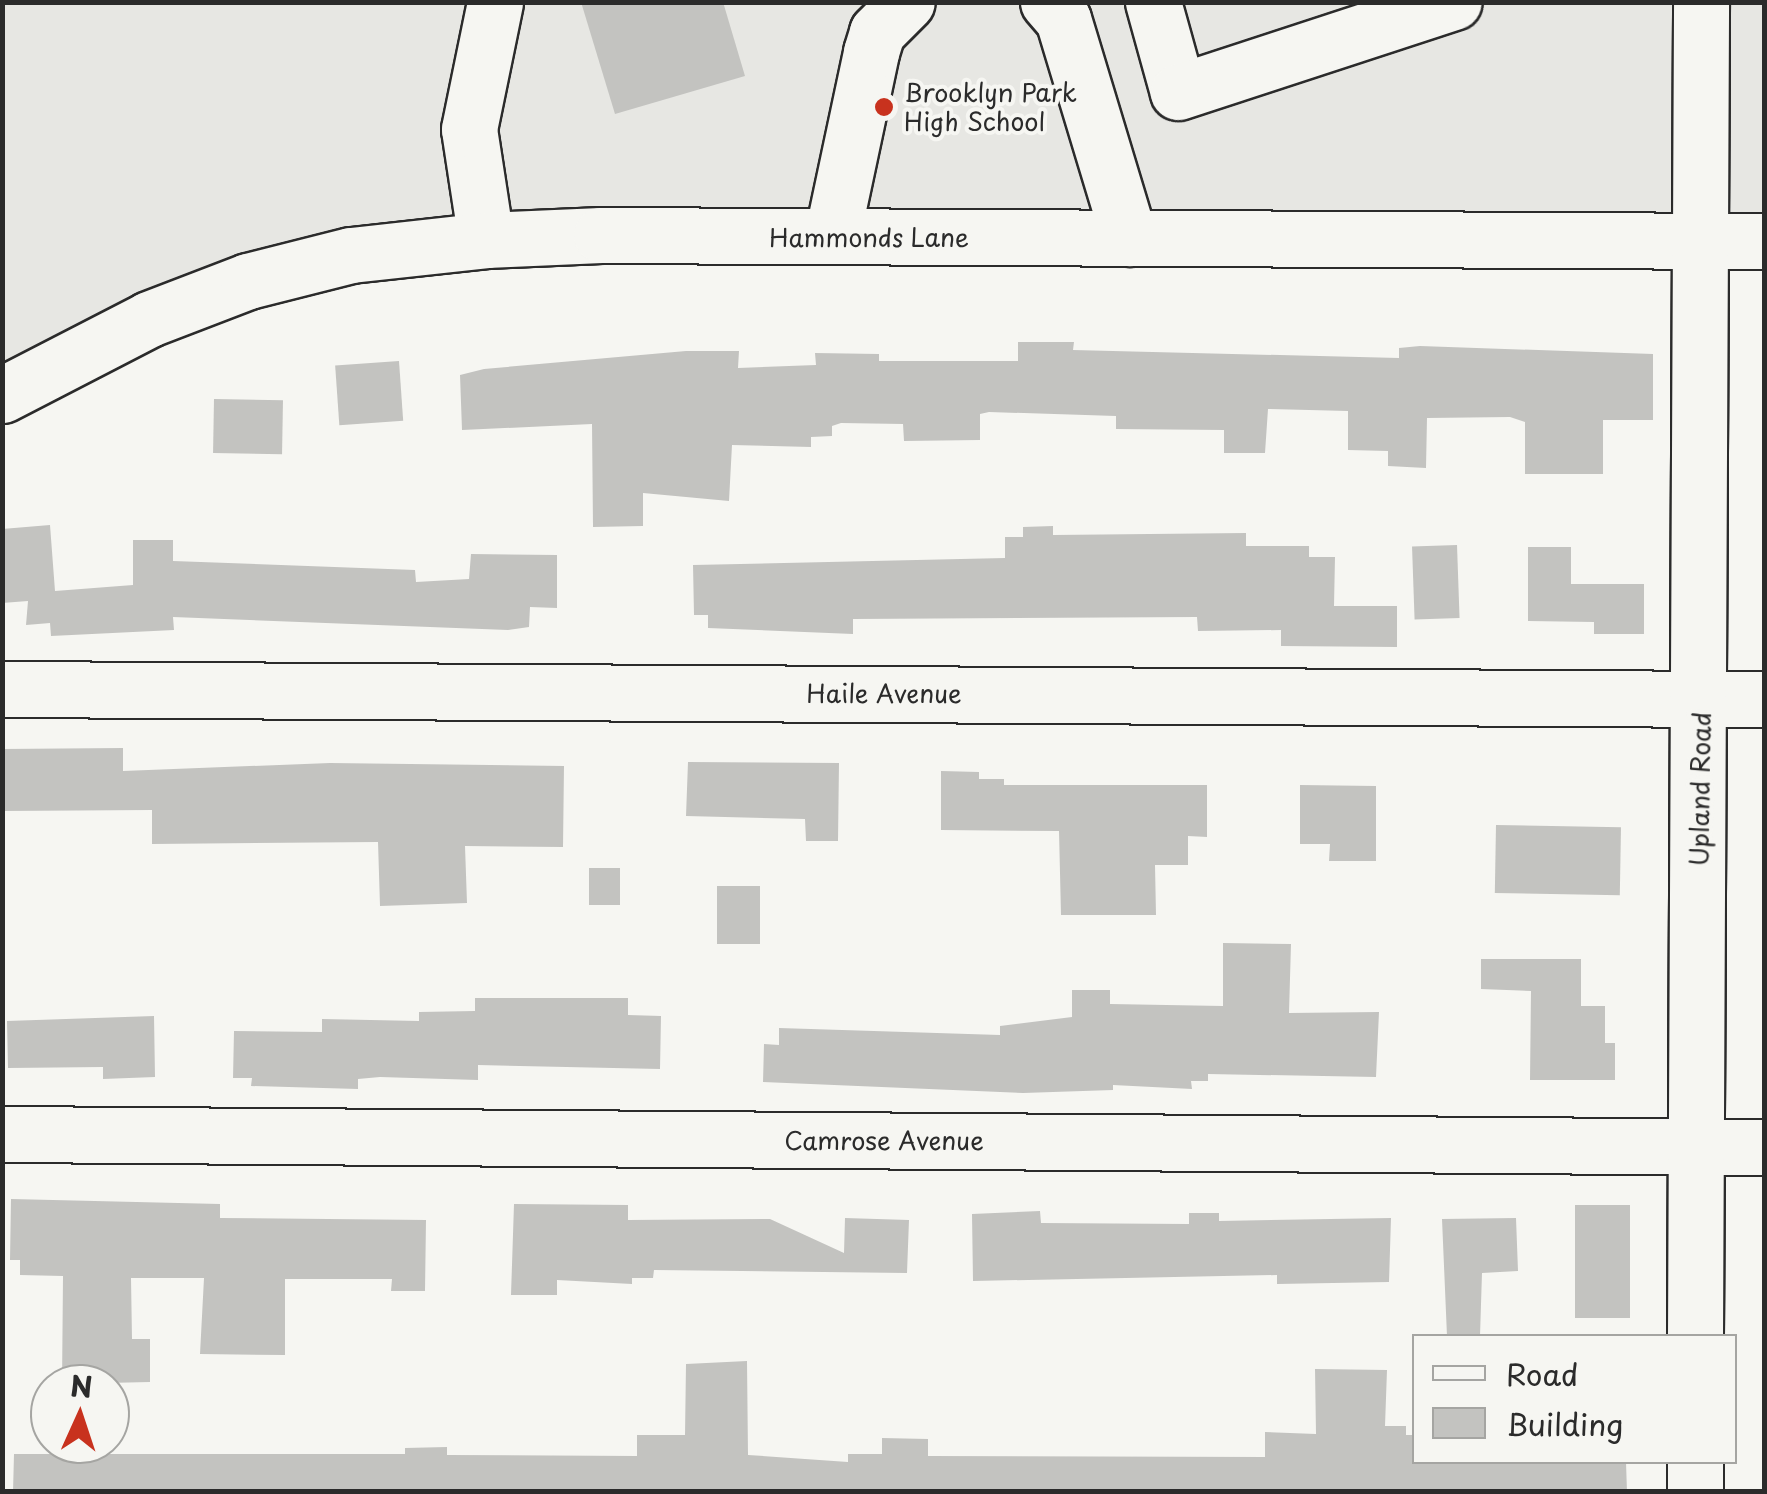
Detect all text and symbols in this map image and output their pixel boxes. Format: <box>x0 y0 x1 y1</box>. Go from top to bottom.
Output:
place label: Brooklyn Park High School <box>904 78 1078 137</box>
marker: Brooklyn Park High School <box>873 96 895 118</box>
street label: Hammonds Lane <box>769 222 969 252</box>
street label: Haile Avenue <box>806 678 962 708</box>
street label: Upland Road <box>1684 712 1716 866</box>
street label: Camrose Avenue <box>784 1125 984 1155</box>
legend <box>1412 1334 1737 1464</box>
text: Road <box>1506 1351 1579 1396</box>
text: N <box>69 1363 94 1408</box>
north arrow <box>30 1364 130 1464</box>
text: Building <box>1506 1401 1623 1446</box>

